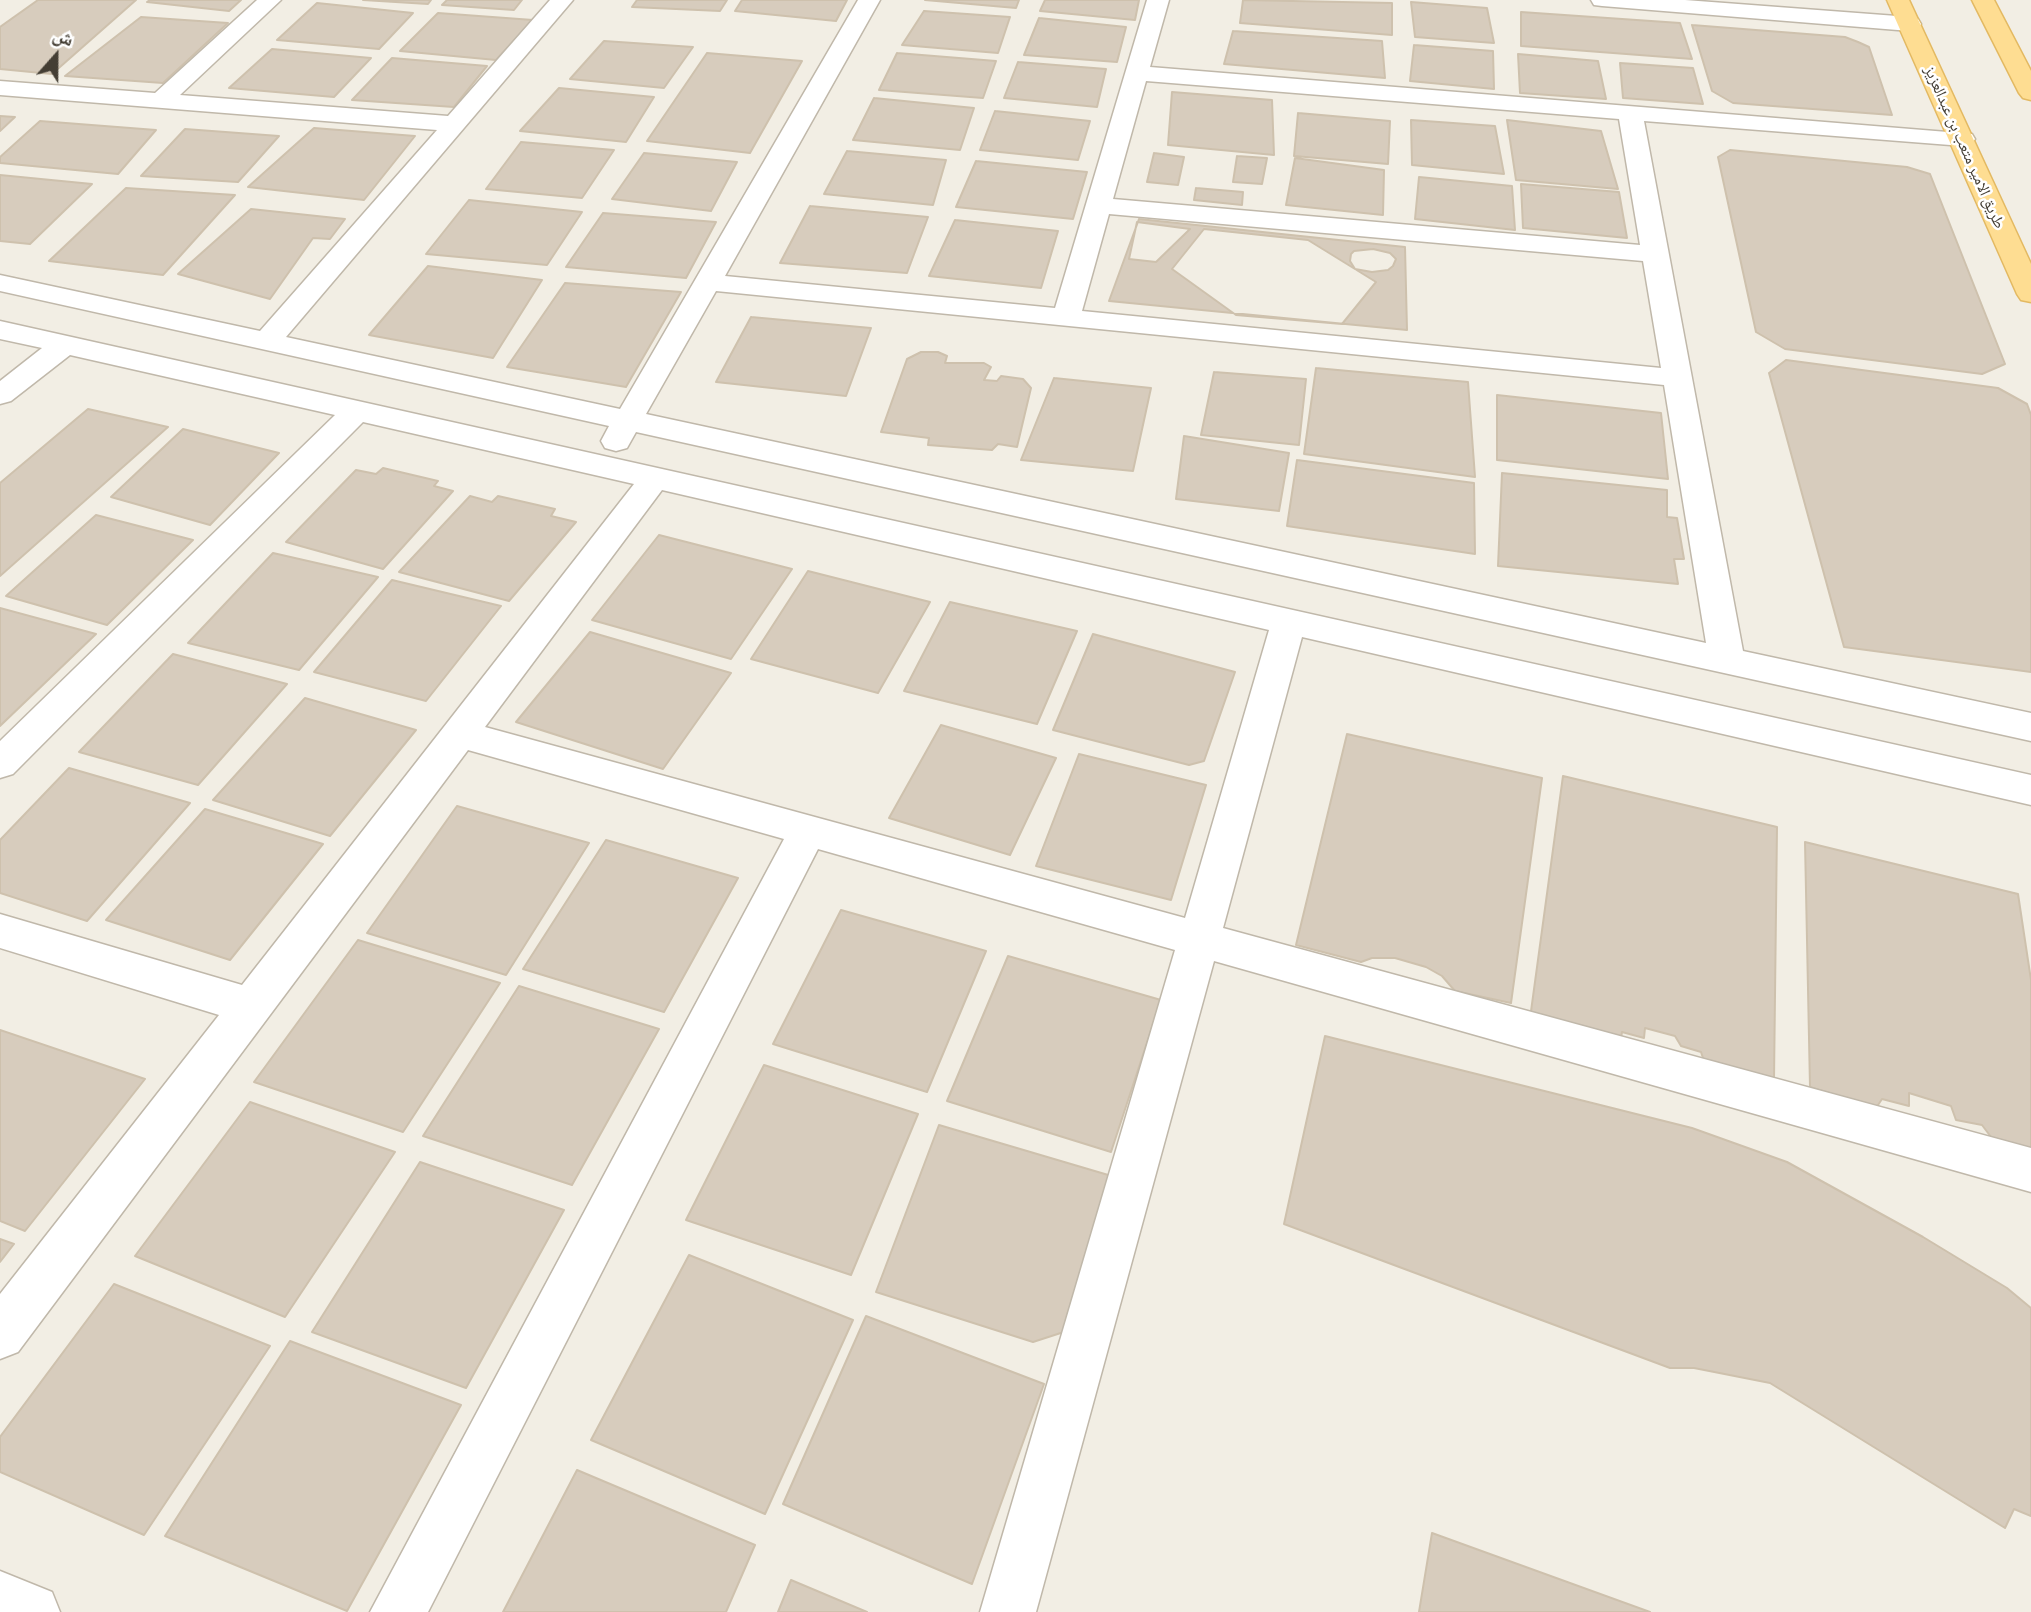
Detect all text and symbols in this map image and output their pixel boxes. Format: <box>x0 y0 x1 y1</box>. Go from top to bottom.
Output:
north arrow <box>21 21 91 91</box>
text: ش <box>50 22 77 50</box>
street label: طريق الامير متعب بن عبدالعزيز <box>1920 63 2010 231</box>

